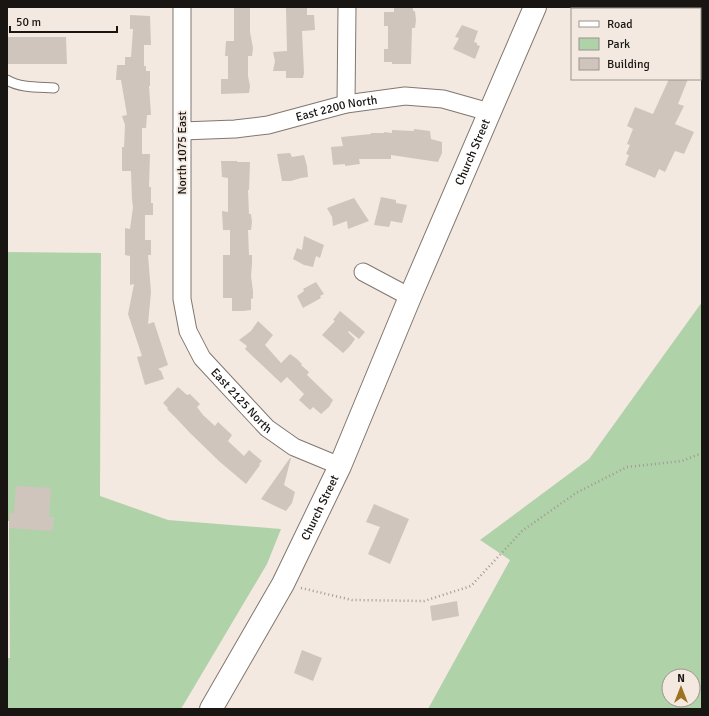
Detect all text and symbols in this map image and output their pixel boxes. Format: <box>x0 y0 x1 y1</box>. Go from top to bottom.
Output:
scale bar <box>10 8 117 34</box>
legend <box>571 8 701 80</box>
text: 50 m <box>16 15 41 30</box>
text: Road <box>607 17 633 32</box>
text: Park <box>607 37 630 52</box>
text: Building <box>607 57 650 72</box>
street label: East 2200 North <box>294 93 378 125</box>
street label: North 1075 East <box>175 111 190 195</box>
street label: Church Street <box>452 117 494 188</box>
street label: East 2125 North <box>207 365 274 437</box>
street label: Church Street <box>298 473 342 543</box>
north arrow <box>661 668 701 708</box>
text: N <box>677 672 685 685</box>

